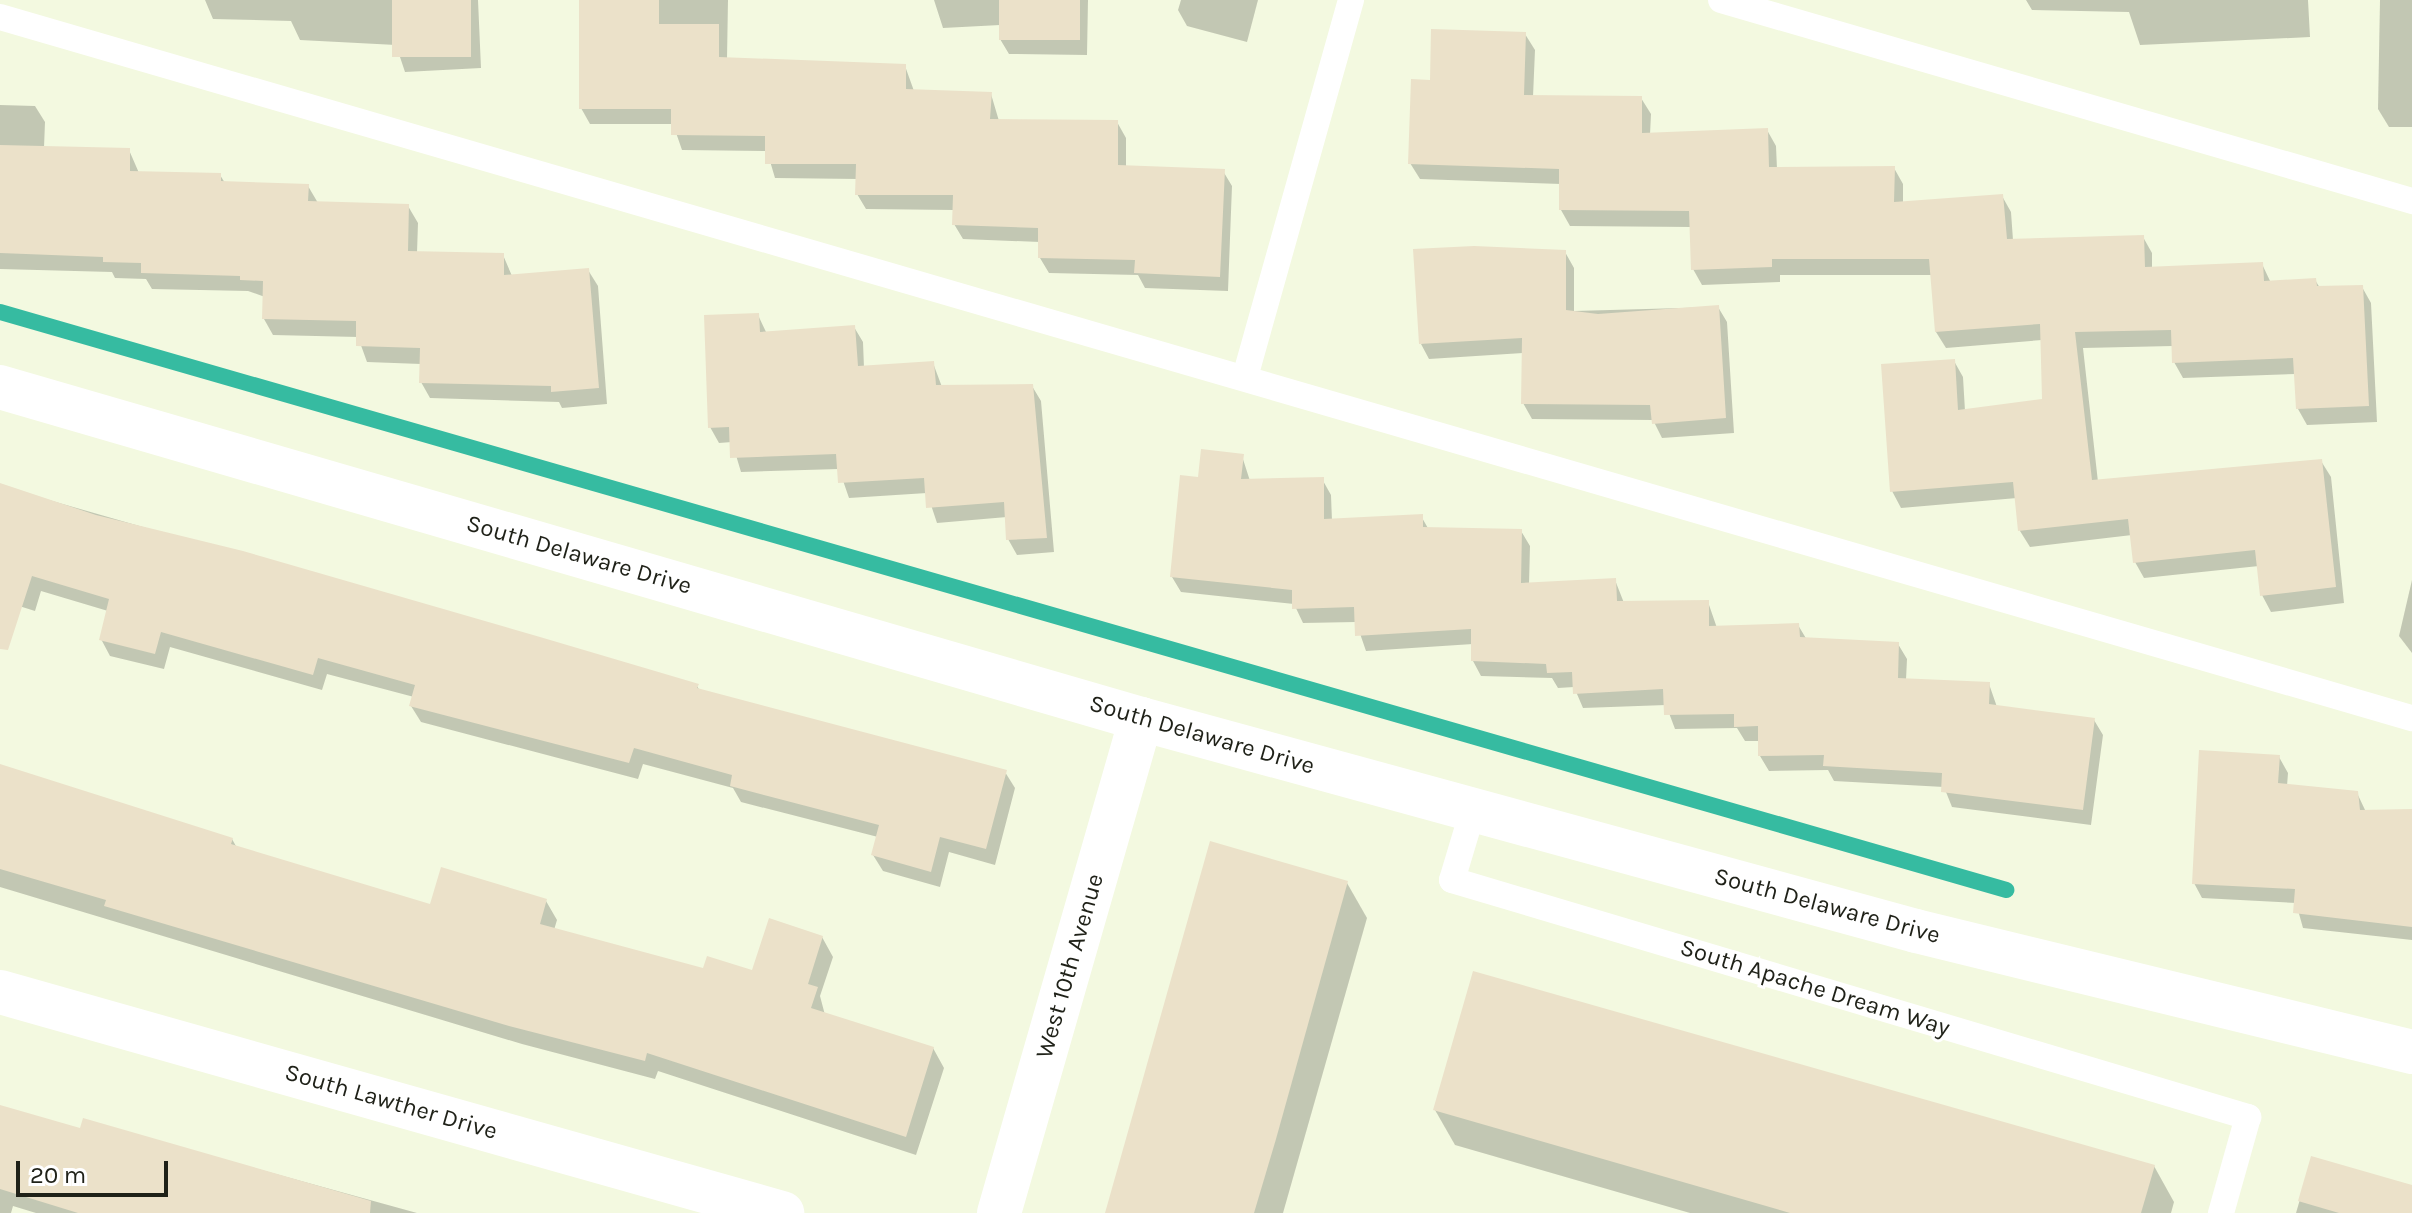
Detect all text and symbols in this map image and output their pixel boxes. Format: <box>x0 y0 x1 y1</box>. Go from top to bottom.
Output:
street label: South Delaware Drive <box>463 509 695 601</box>
street label: South Delaware Drive <box>1086 689 1318 781</box>
street label: South Delaware Drive <box>1711 862 1943 950</box>
street label: West 10th Avenue <box>1030 870 1110 1062</box>
street label: South Apache Dream Way <box>1677 933 1953 1043</box>
street label: South Lawther Drive <box>282 1058 500 1146</box>
scale bar <box>20 1145 172 1195</box>
text: 20 m <box>30 1161 86 1189</box>

